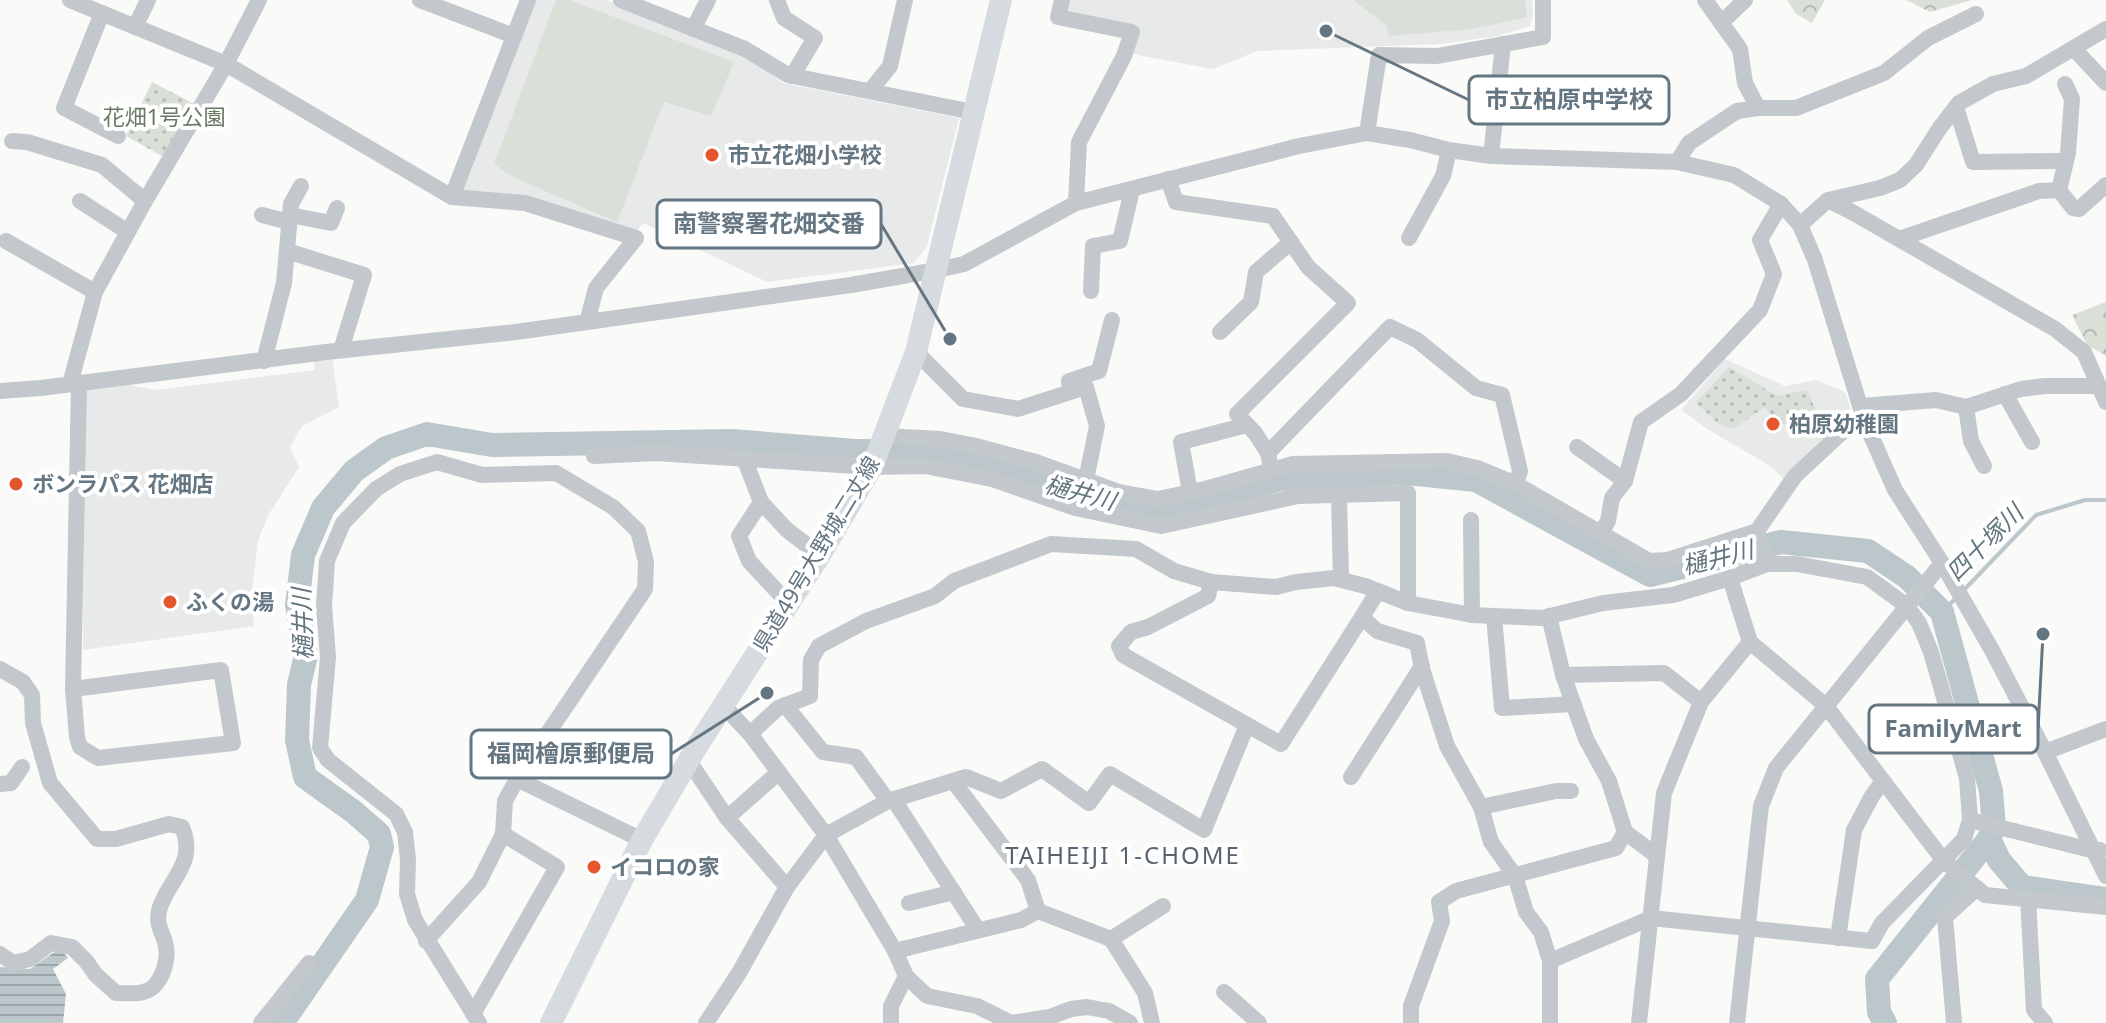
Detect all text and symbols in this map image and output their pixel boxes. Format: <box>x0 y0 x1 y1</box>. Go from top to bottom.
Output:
callout: 市立柏原中学校 <box>1469 76 1669 124</box>
text: 市立柏原中学校 <box>1485 82 1653 115</box>
park label: 花畑1号公園 <box>103 101 225 131</box>
place label: 市立花畑小学校 <box>728 139 882 169</box>
marker: 市立花畑小学校 <box>703 146 721 164</box>
callout: 南警察署花畑交番 <box>657 200 881 248</box>
text: 南警察署花畑交番 <box>673 206 865 239</box>
place label: 柏原幼稚園 <box>1789 408 1899 438</box>
marker: 柏原幼稚園 <box>1764 415 1782 433</box>
street label: 県道49号大野城二丈線 <box>745 450 885 657</box>
water label: 樋井川 <box>1041 466 1122 518</box>
place label: ボンラパス 花畑店 <box>32 468 214 498</box>
marker: ボンラパス 花畑店 <box>7 475 25 493</box>
water label: 四十塚川 <box>1938 494 2032 588</box>
water label: 樋井川 <box>1679 531 1759 581</box>
water label: 樋井川 <box>284 585 319 661</box>
place label: ふくの湯 <box>186 586 274 616</box>
marker: ふくの湯 <box>161 593 179 611</box>
callout: FamilyMart <box>1869 705 2038 753</box>
text: FamilyMart <box>1884 711 2022 744</box>
callout: 福岡檜原郵便局 <box>471 730 671 778</box>
text: 福岡檜原郵便局 <box>487 736 655 769</box>
district label: TAIHEIJI 1-CHOME <box>1005 838 1241 871</box>
place label: イコロの家 <box>610 851 720 881</box>
marker: イコロの家 <box>585 858 603 876</box>

